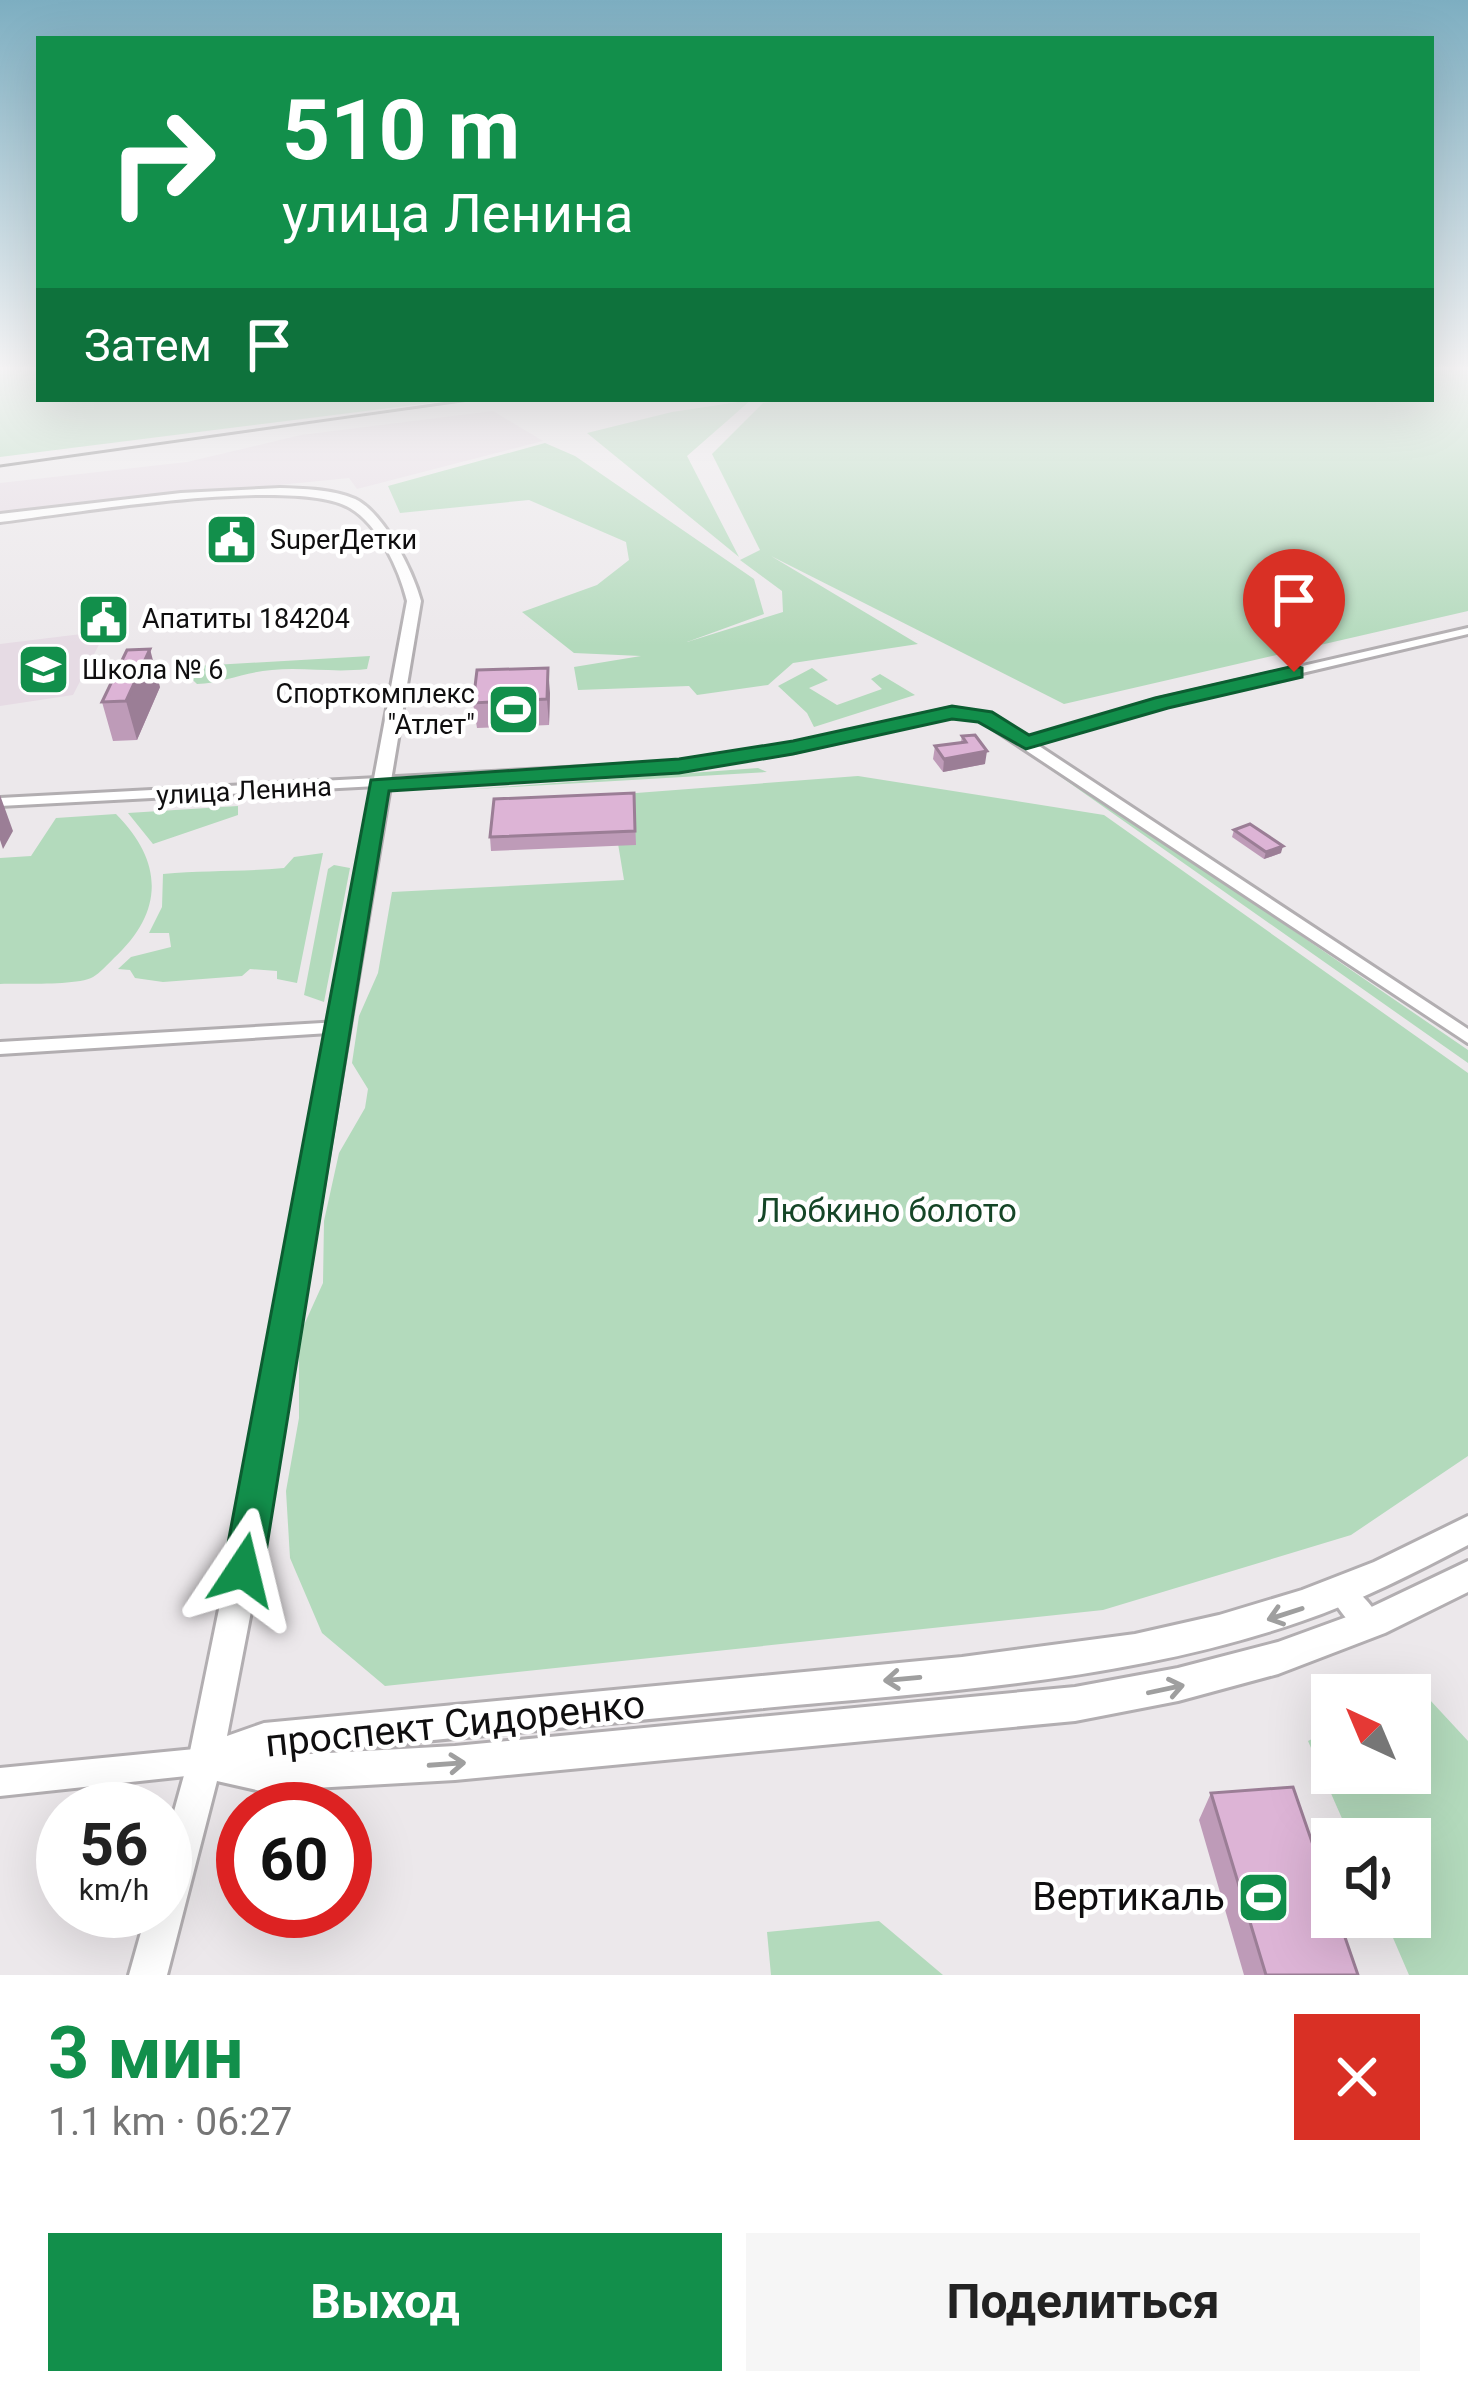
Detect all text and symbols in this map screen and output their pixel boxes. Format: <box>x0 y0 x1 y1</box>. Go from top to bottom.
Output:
text: 510 m <box>282 81 520 180</box>
icon: right <box>84 84 240 240</box>
text: улица Ленина <box>282 182 633 245</box>
icon: arrive <box>236 312 302 378</box>
text: Затем <box>84 319 212 372</box>
public building icon: SuperДетки <box>203 512 259 568</box>
place label: SuperДетки <box>270 524 417 556</box>
pin <box>1243 549 1345 672</box>
icon: arrive <box>1261 567 1327 633</box>
public building icon: Апатиты 184204 <box>75 591 131 647</box>
place label: Апатиты 184204 <box>142 603 350 635</box>
school or university icon: Школа № 6 <box>15 642 71 698</box>
place label: Школа № 6 <box>82 654 224 686</box>
place label: Спорткомплекс "Атлет" <box>276 678 475 741</box>
sports icon: Спорткомплекс "Атлет" <box>486 682 542 738</box>
street label: улица Ленина <box>155 770 333 812</box>
park label: Любкино болото <box>757 1191 1017 1230</box>
position arrow <box>180 1507 306 1633</box>
one-way arrow <box>1267 1604 1305 1626</box>
one-way arrow <box>883 1668 922 1691</box>
north arrow <box>1311 1674 1431 1794</box>
map controls <box>1311 1674 1431 1938</box>
one-way arrow <box>1147 1676 1185 1699</box>
street label: проспект Сидоренко <box>263 1681 647 1767</box>
one-way arrow <box>427 1752 466 1775</box>
speed limit sign: 60 <box>216 1782 372 1938</box>
text: 56 <box>80 1809 148 1880</box>
button: sound <box>1311 1818 1431 1938</box>
sports icon: Вертикаль <box>1236 1869 1292 1925</box>
text: km/h <box>79 1872 149 1907</box>
place label: Вертикаль <box>1032 1874 1225 1920</box>
text: 3 мин <box>48 2011 243 2096</box>
button: close <box>1294 2014 1420 2140</box>
text: 1.1 km · 06:27 <box>48 2099 292 2145</box>
button: Выход <box>48 2233 722 2371</box>
button: Поделиться <box>746 2233 1420 2371</box>

